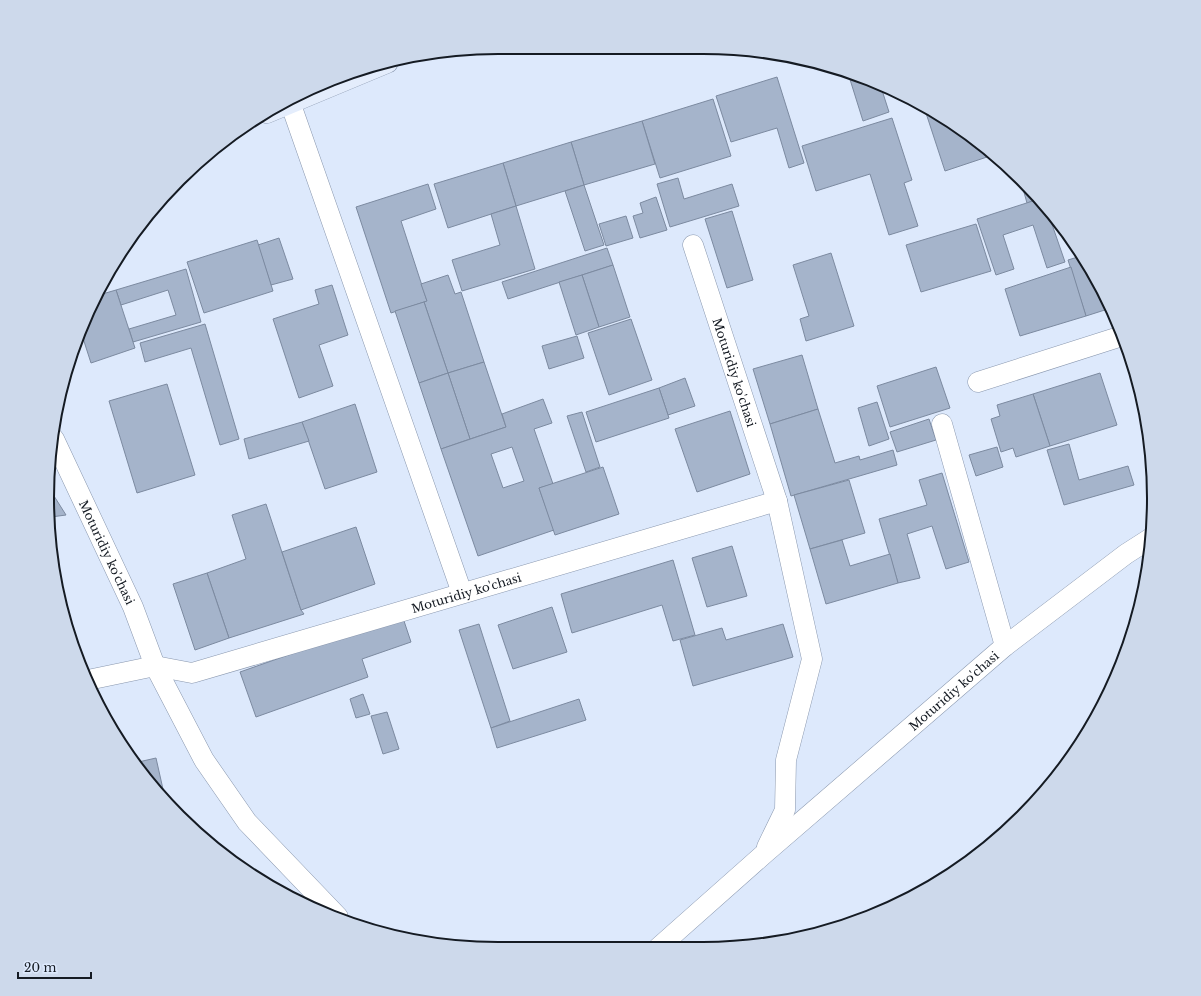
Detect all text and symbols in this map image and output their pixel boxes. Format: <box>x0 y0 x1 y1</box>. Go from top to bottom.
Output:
street label: Moturidiy ko'chasi <box>710 316 760 429</box>
street label: Moturidiy ko'chasi <box>76 497 138 607</box>
street label: Moturidiy ko'chasi <box>410 569 523 616</box>
street label: Moturidiy ko'chasi <box>906 648 1001 733</box>
scale bar <box>18 954 91 980</box>
text: 20 m <box>24 960 56 975</box>

